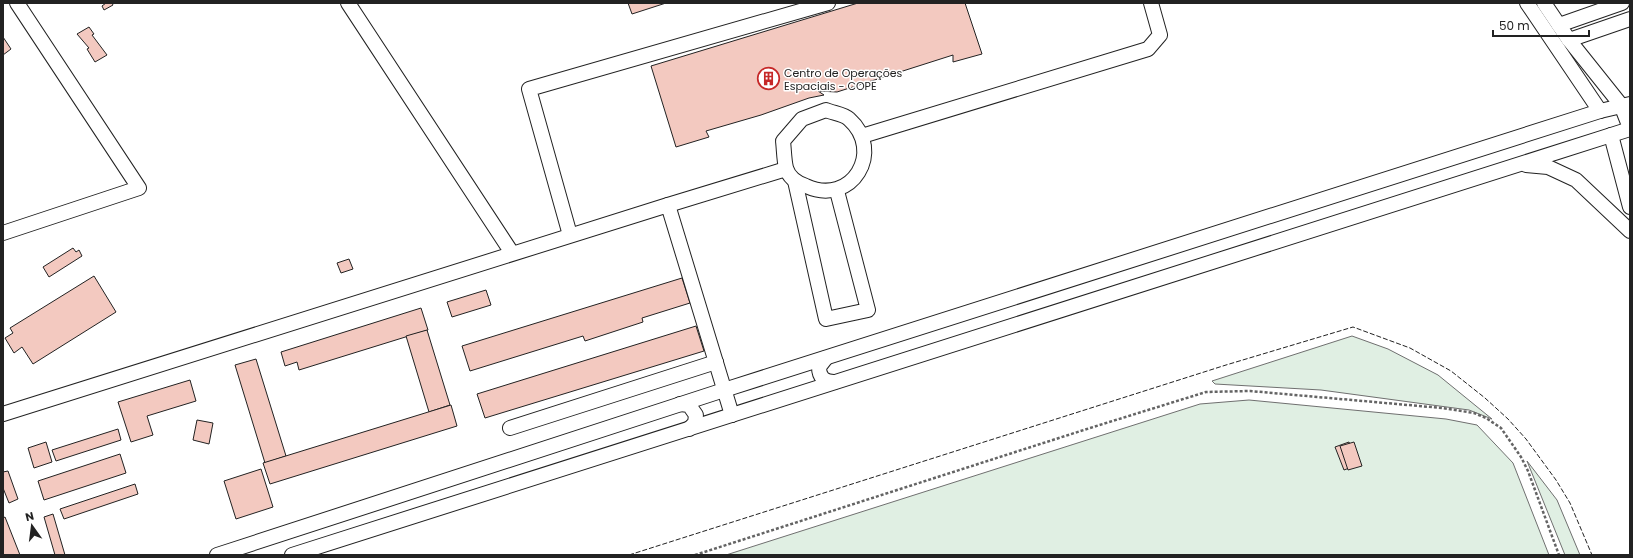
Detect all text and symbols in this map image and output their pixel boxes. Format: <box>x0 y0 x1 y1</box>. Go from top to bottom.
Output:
scale bar <box>1493 12 1589 38</box>
text: 50 m <box>1499 17 1530 34</box>
place label: Centro de Operações Espaciais - COPE <box>784 65 903 94</box>
building icon: Centro de Operações Espaciais - COPE <box>755 66 781 92</box>
north arrow <box>12 506 52 546</box>
text: N <box>24 508 36 525</box>

